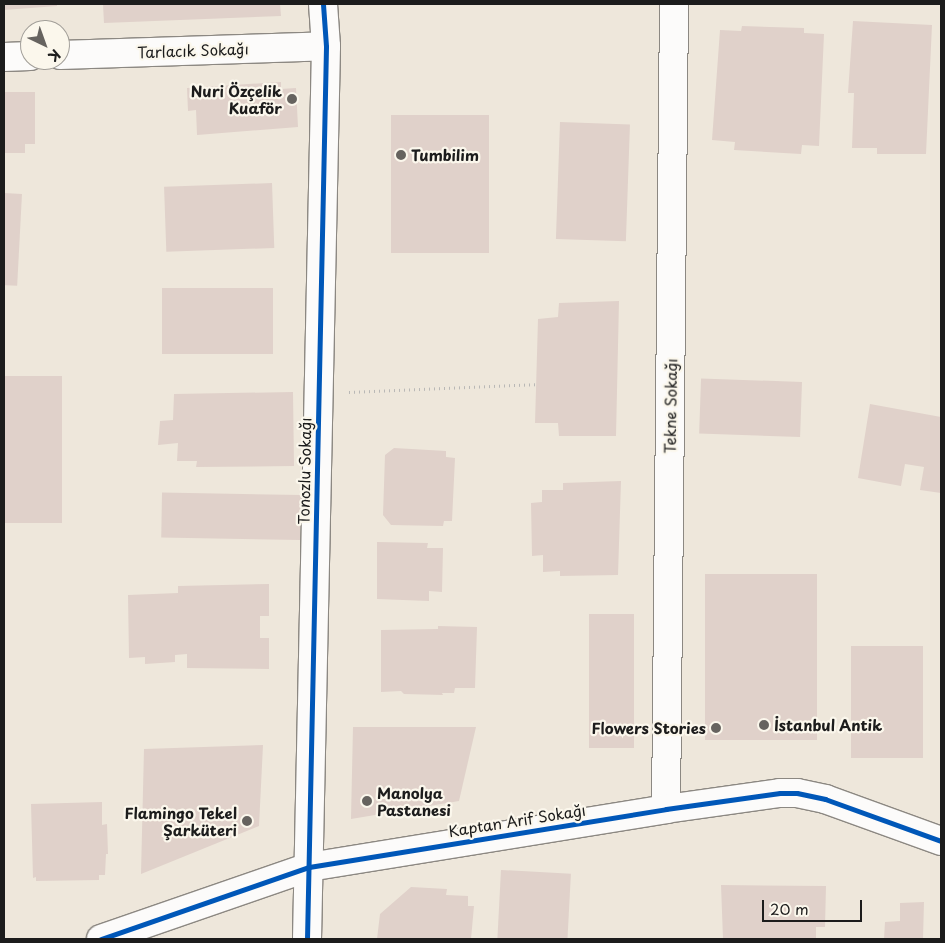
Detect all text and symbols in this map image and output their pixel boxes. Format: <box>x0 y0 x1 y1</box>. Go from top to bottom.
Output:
north arrow <box>20 20 70 70</box>
street label: Tarlacık Sokağı <box>136 39 250 61</box>
text: K <box>44 45 66 67</box>
place label: Nuri Özçelik Kuaför <box>191 81 282 116</box>
marker: Nuri Özçelik Kuaför <box>286 93 298 105</box>
place label: Tumbilim <box>411 146 479 164</box>
marker: Tumbilim <box>395 149 407 161</box>
street label: Tekne Sokağı <box>660 358 680 454</box>
street label: Tonozlu Sokağı <box>294 417 314 525</box>
place label: İstanbul Antik <box>774 716 883 734</box>
place label: Flowers Stories <box>591 719 706 737</box>
marker: İstanbul Antik <box>758 719 770 731</box>
marker: Flowers Stories <box>710 722 722 734</box>
place label: Manolya Pastanesi <box>377 783 451 818</box>
marker: Manolya Pastanesi <box>361 795 373 807</box>
street label: Kaptan Arif Sokağı <box>447 800 587 840</box>
place label: Flamingo Tekel Şarküteri <box>124 803 237 838</box>
marker: Flamingo Tekel Şarküteri <box>241 815 253 827</box>
scale bar <box>765 890 865 922</box>
text: 20 m <box>770 897 809 920</box>

